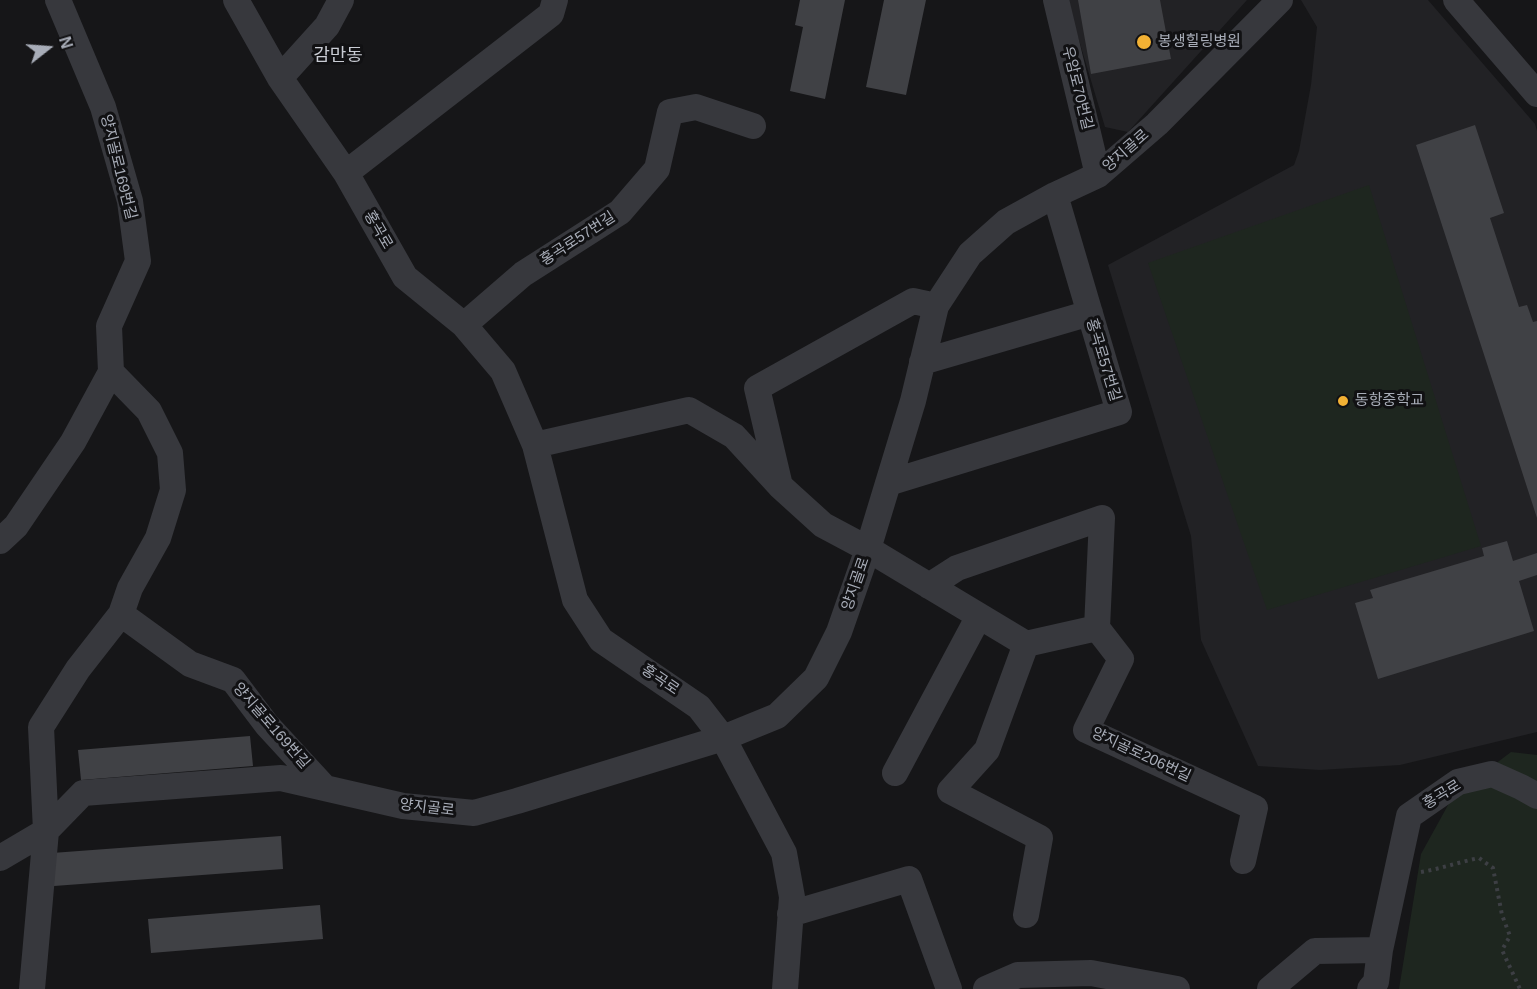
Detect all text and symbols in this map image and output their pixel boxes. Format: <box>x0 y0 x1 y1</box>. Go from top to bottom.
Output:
north arrow <box>18 18 78 78</box>
marker: 봉생힐링병원 <box>1135 33 1153 51</box>
place label: 봉생힐링병원 <box>1158 33 1241 51</box>
text: N <box>56 35 76 51</box>
street label: 우암로70번길 <box>1058 44 1096 132</box>
district label: 감만동 <box>313 45 363 67</box>
street label: 양지골로169번길 <box>96 113 140 221</box>
street label: 양지골로 <box>1099 126 1153 176</box>
street label: 홍곡로 <box>360 208 396 252</box>
street label: 홍곡로57번길 <box>537 208 619 270</box>
street label: 홍곡로57번길 <box>1082 316 1124 404</box>
place label: 동항중학교 <box>1355 392 1424 410</box>
marker: 동항중학교 <box>1336 394 1350 408</box>
street label: 양지골로 <box>839 555 873 613</box>
street label: 홍곡로 <box>638 661 682 699</box>
street label: 양지골로169번길 <box>229 679 313 773</box>
street label: 양지골로206번길 <box>1088 724 1194 786</box>
street label: 홍곡로 <box>1420 777 1464 813</box>
street label: 양지골로 <box>399 796 455 820</box>

